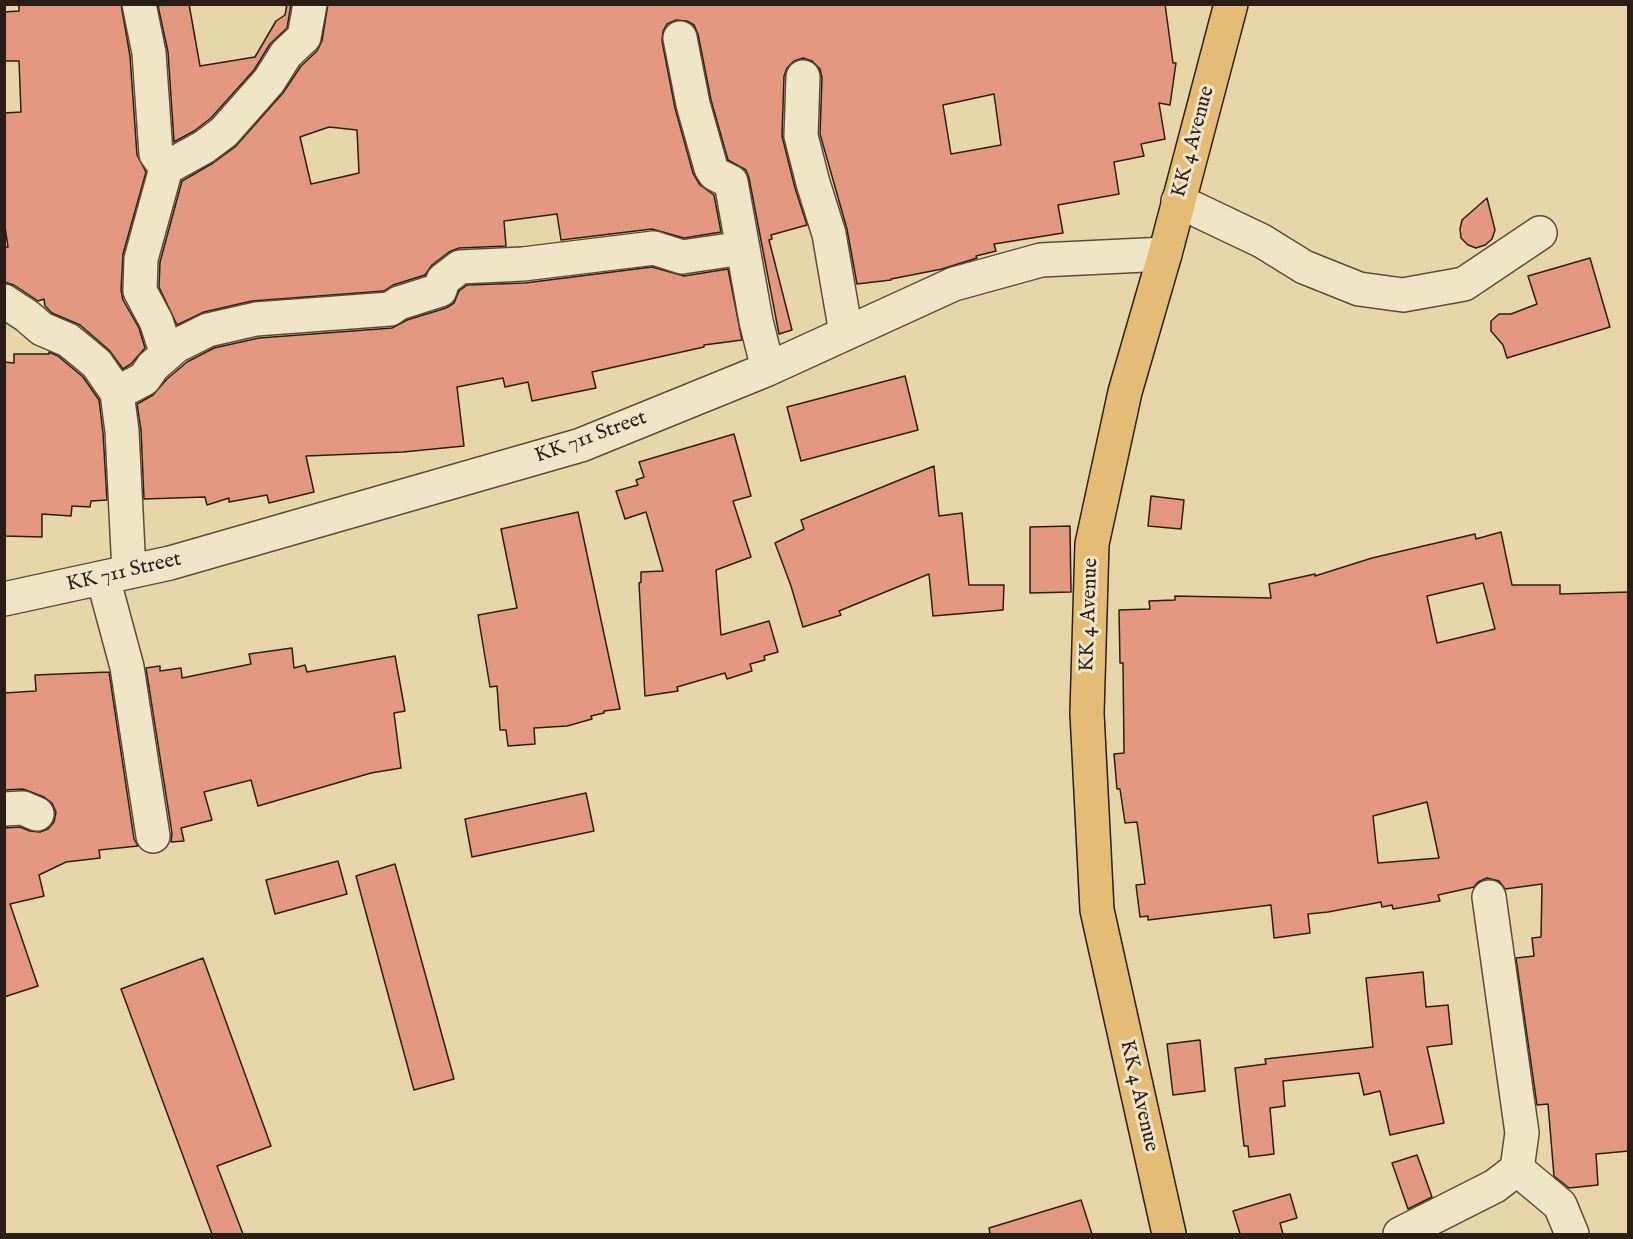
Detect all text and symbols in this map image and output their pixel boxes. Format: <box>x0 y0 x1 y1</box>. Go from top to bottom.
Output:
street label: KK 4 Avenue <box>1167 84 1221 200</box>
street label: KK 711 Street <box>532 406 650 470</box>
street label: KK 711 Street <box>64 548 184 598</box>
street label: KK 4 Avenue <box>1075 558 1105 672</box>
street label: KK 4 Avenue <box>1113 1038 1163 1154</box>

